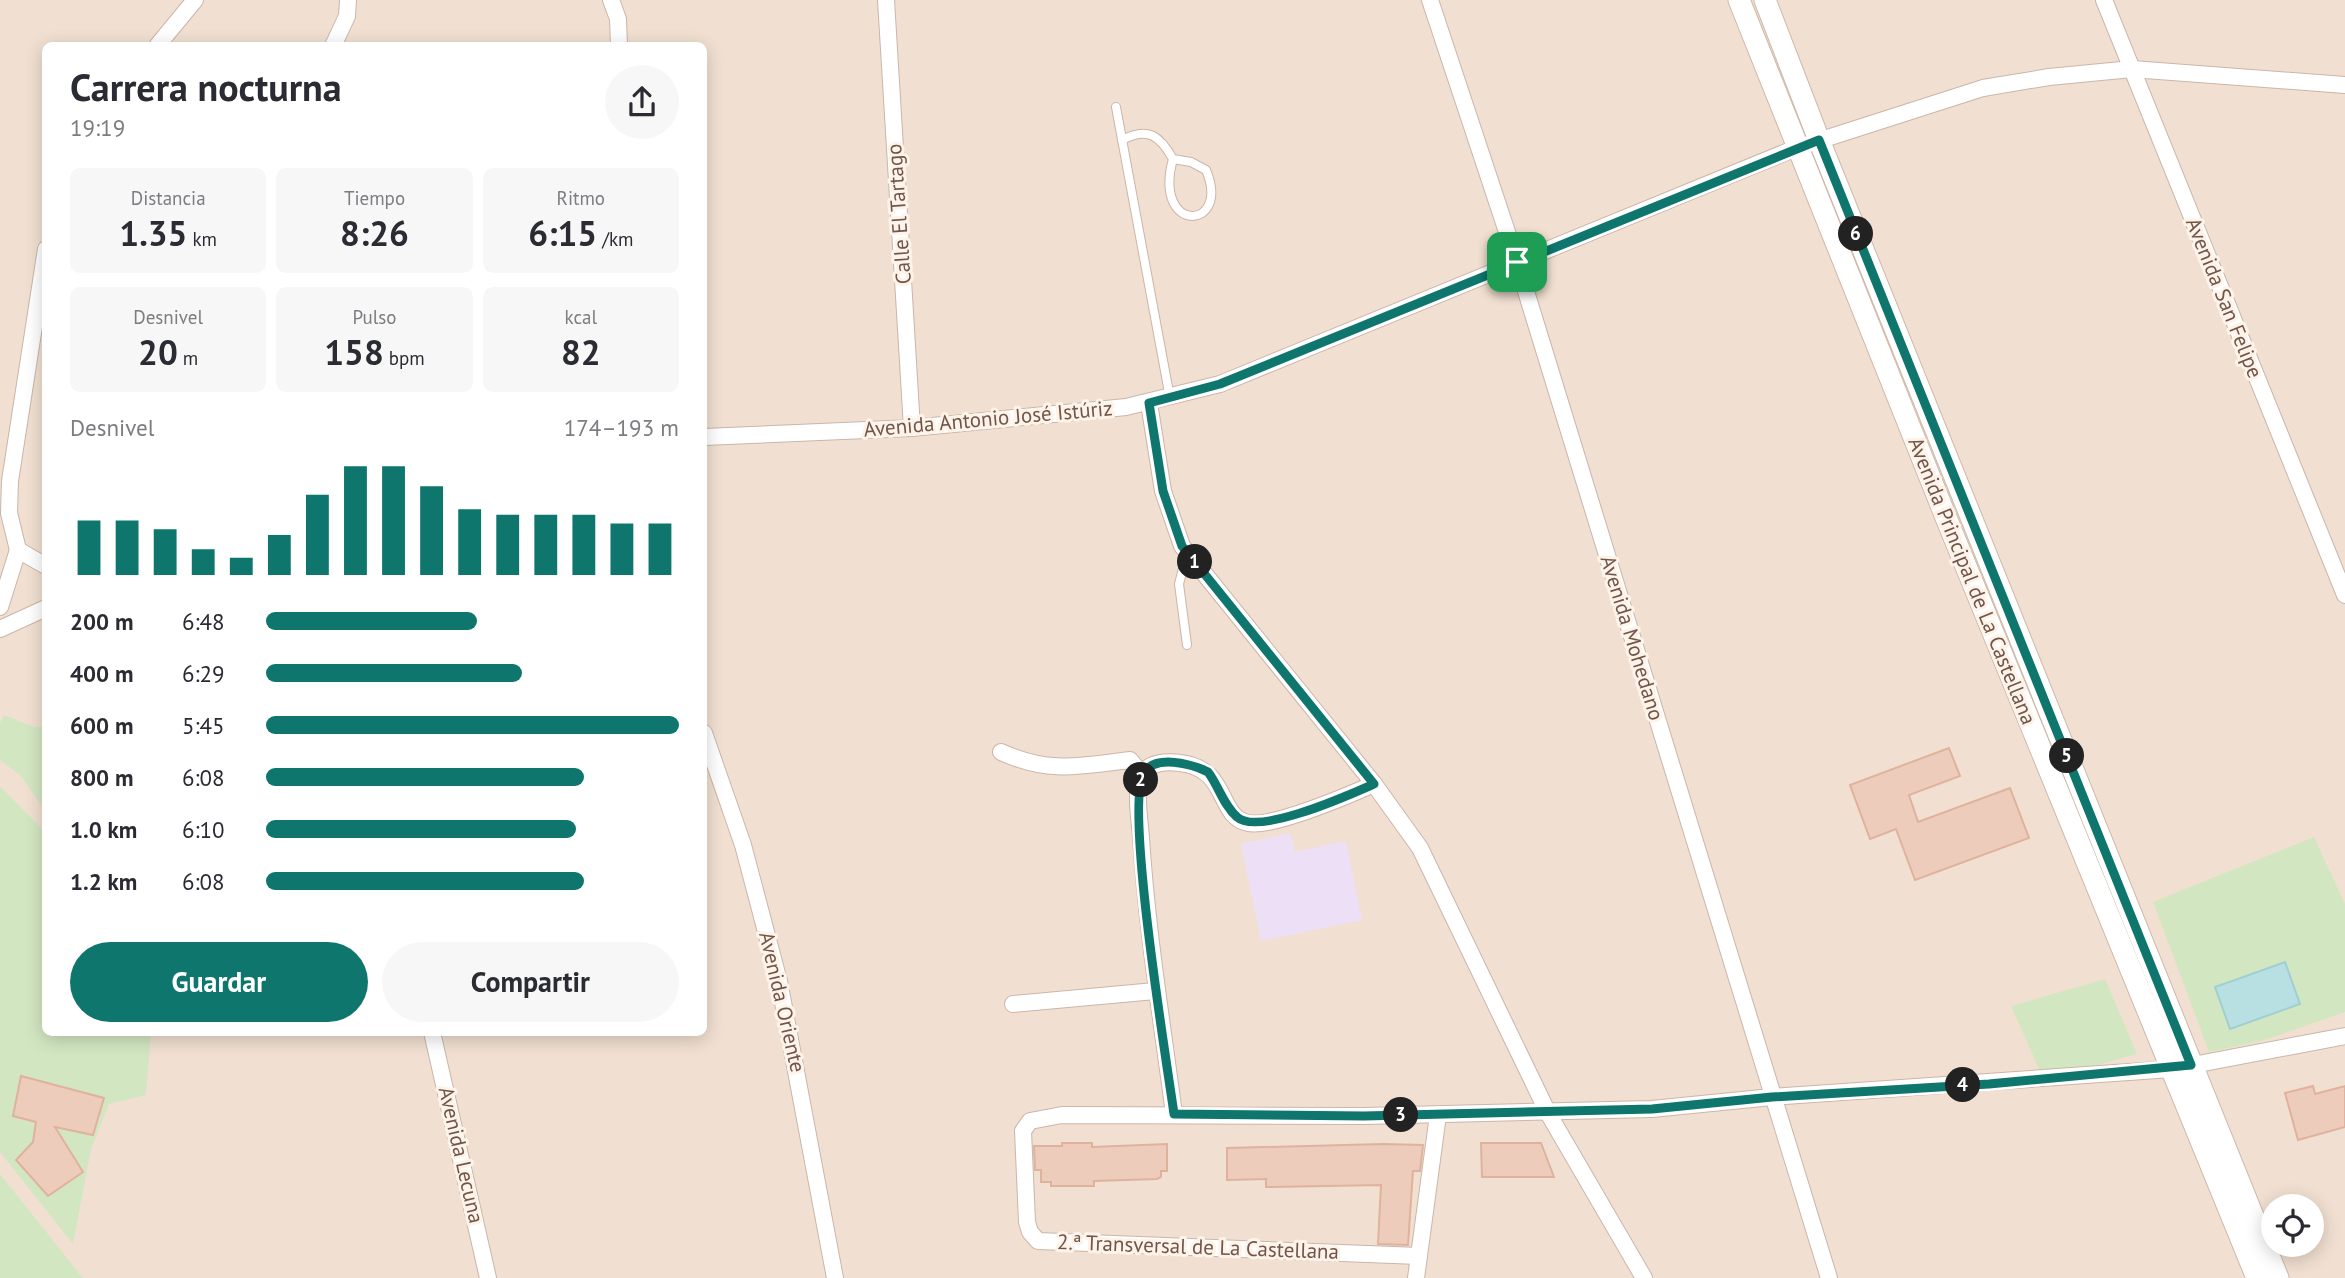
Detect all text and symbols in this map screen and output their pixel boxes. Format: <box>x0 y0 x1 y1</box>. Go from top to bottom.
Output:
text: Carrera nocturna <box>70 62 342 111</box>
button: share <box>605 65 679 139</box>
text: 19:19 <box>70 113 125 142</box>
street label: Calle El Tartago <box>880 143 917 285</box>
text: Distancia <box>131 186 206 210</box>
text: Tiempo <box>344 186 405 210</box>
text: Ritmo <box>557 186 605 210</box>
text: 1.35 <box>119 210 187 256</box>
text: 8:26 <box>340 210 409 256</box>
text: 6:15 <box>528 210 597 256</box>
street label: Avenida San Felipe <box>2180 214 2269 382</box>
pin: 6 <box>1839 216 1874 252</box>
text: 6 <box>1850 221 1861 245</box>
text: km <box>187 227 217 251</box>
text: /km <box>597 227 633 251</box>
pin <box>1487 232 1547 292</box>
icon: arrive <box>1498 243 1536 281</box>
text: Desnivel <box>133 305 203 329</box>
text: Pulso <box>353 305 396 329</box>
text: kcal <box>565 305 597 329</box>
text: 20 <box>138 329 178 375</box>
text: 158 <box>324 329 384 375</box>
text: 82 <box>561 329 601 375</box>
text: m <box>178 346 198 370</box>
text: bpm <box>384 346 425 370</box>
street label: Avenida Antonio José Istúriz <box>862 394 1114 443</box>
text: Desnivel <box>70 413 154 442</box>
text: 174–193 m <box>564 413 679 442</box>
street label: Avenida Principal de La Castellana <box>1902 433 2043 728</box>
pin: 1 <box>1178 544 1212 580</box>
text: 1 <box>1189 549 1200 573</box>
street label: Avenida Mohedano <box>1595 552 1670 724</box>
text: 200 m <box>70 607 133 636</box>
text: 6:48 <box>182 607 225 636</box>
text: 400 m <box>70 659 133 688</box>
text: 6:29 <box>182 659 225 688</box>
text: 600 m <box>70 711 133 740</box>
text: 5:45 <box>182 711 225 740</box>
pin: 5 <box>2050 738 2084 774</box>
text: 5 <box>2061 743 2072 767</box>
pin: 2 <box>1124 762 1158 798</box>
text: 800 m <box>70 763 133 792</box>
text: 6:08 <box>182 763 225 792</box>
text: 2 <box>1135 767 1146 791</box>
text: 1.0 km <box>70 815 137 844</box>
text: 6:10 <box>182 815 225 844</box>
text: 1.2 km <box>70 867 137 896</box>
text: 6:08 <box>182 867 225 896</box>
street label: Avenida Oriente <box>753 929 812 1075</box>
button: Guardar <box>70 942 368 1022</box>
button: Compartir <box>382 942 679 1022</box>
pin: 4 <box>1946 1068 1980 1102</box>
text: 4 <box>1957 1072 1968 1096</box>
street label: Avenida Lecuna <box>433 1084 490 1226</box>
pin: 3 <box>1384 1098 1418 1132</box>
text: 3 <box>1395 1102 1406 1126</box>
map controls <box>2261 1194 2324 1257</box>
button: locate <box>2261 1194 2324 1257</box>
street label: 2.ª Transversal de La Castellana <box>1057 1228 1339 1265</box>

